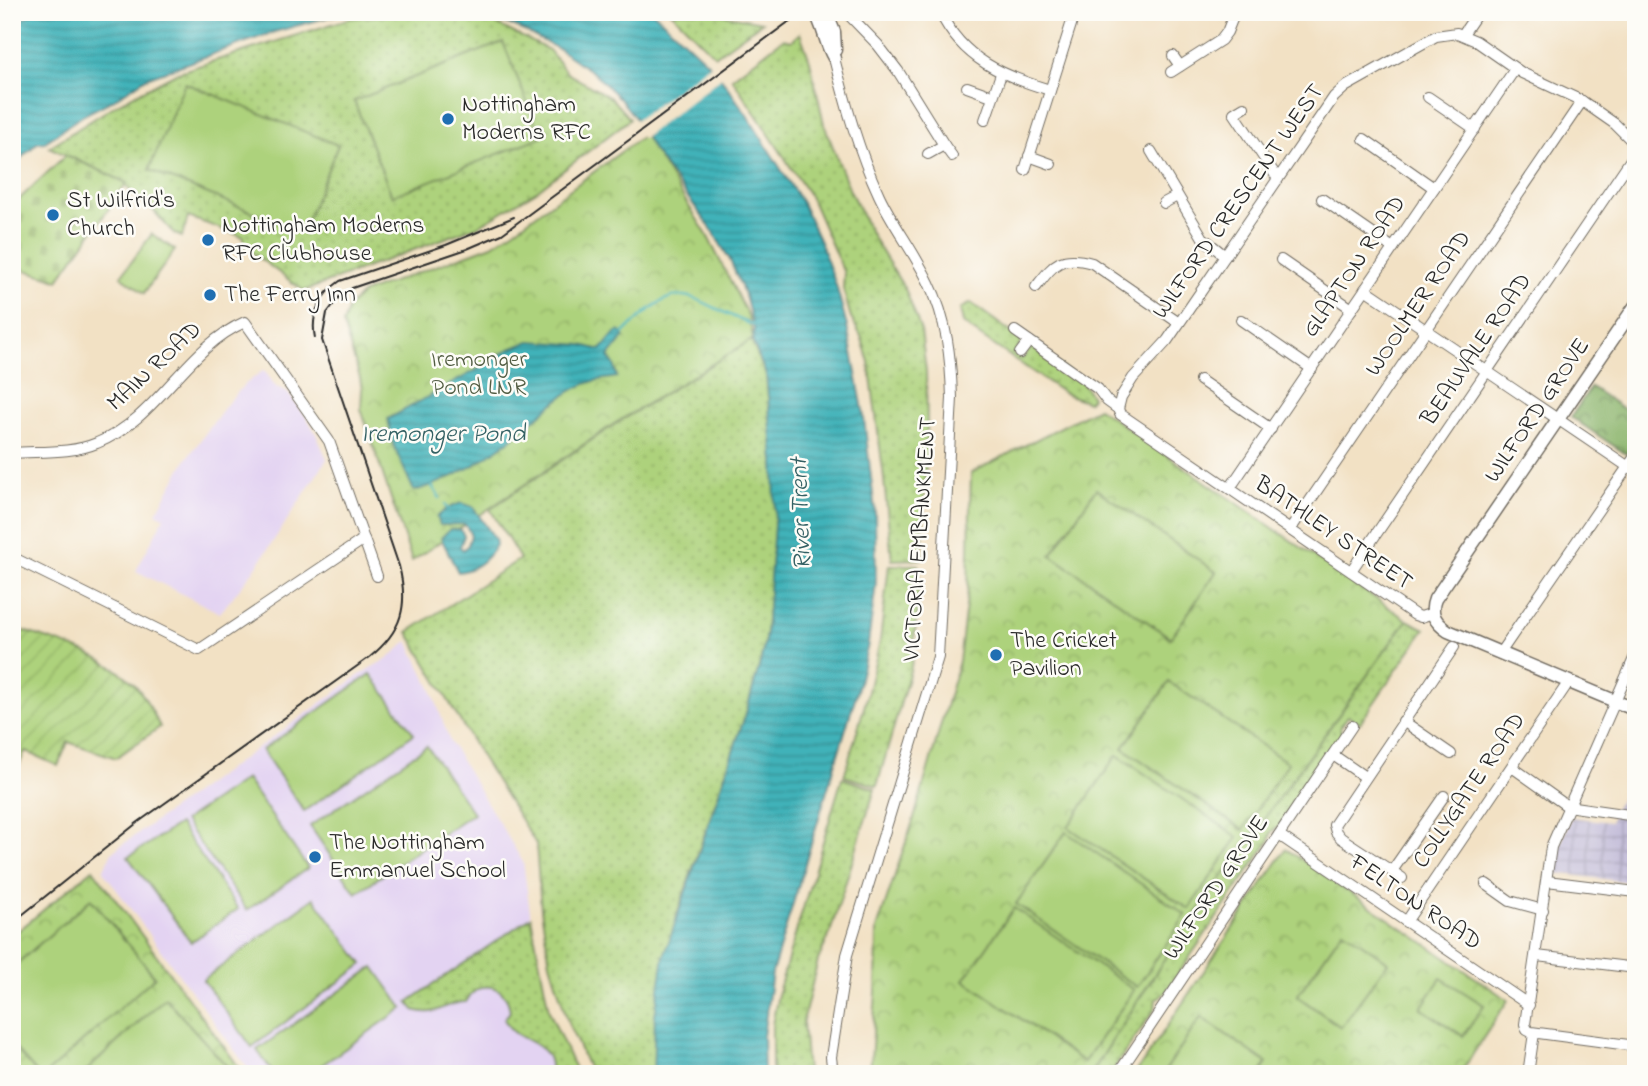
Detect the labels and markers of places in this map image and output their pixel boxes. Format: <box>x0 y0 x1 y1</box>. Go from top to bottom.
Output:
place label: Nottingham Moderns RFC <box>462 88 591 151</box>
marker: Nottingham Moderns RFC <box>440 111 456 127</box>
place label: St Wilfrid's Church <box>67 184 175 247</box>
marker: St Wilfrid's Church <box>45 207 61 223</box>
place label: Nottingham Moderns RFC Clubhouse <box>222 209 425 272</box>
marker: Nottingham Moderns RFC Clubhouse <box>200 232 216 248</box>
place label: The Ferry Inn <box>224 278 356 314</box>
marker: The Ferry Inn <box>202 287 218 303</box>
place label: The Cricket Pavilion <box>1010 624 1117 687</box>
marker: The Cricket Pavilion <box>988 647 1004 663</box>
place label: The Nottingham Emmanuel School <box>329 826 506 889</box>
marker: The Nottingham Emmanuel School <box>307 849 323 865</box>

